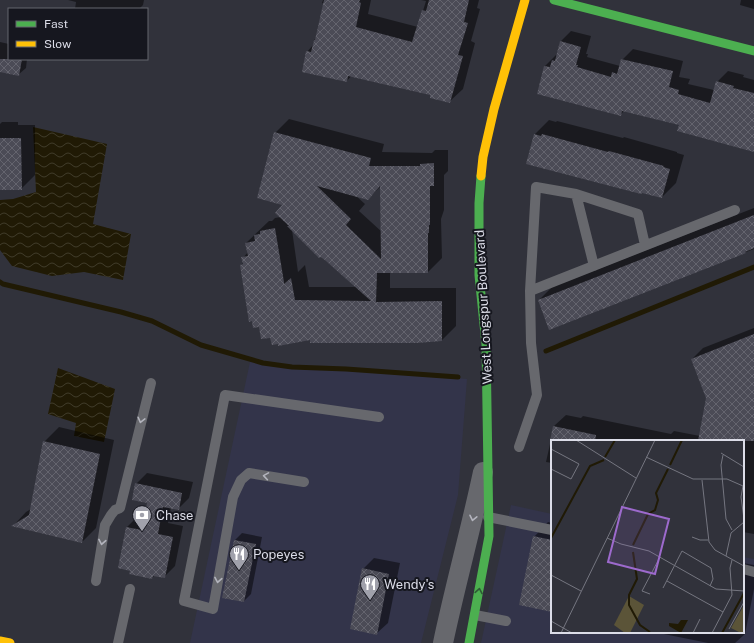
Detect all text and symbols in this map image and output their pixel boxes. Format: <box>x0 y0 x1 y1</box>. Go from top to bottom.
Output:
legend <box>8 8 148 60</box>
text: Fast <box>44 17 69 31</box>
text: Slow <box>44 37 72 51</box>
street label: West Longspur Boulevard <box>472 229 495 385</box>
one-way arrow <box>138 417 146 424</box>
inset map <box>551 440 744 633</box>
one-way arrow <box>263 472 269 481</box>
bank icon: Chase <box>131 504 153 532</box>
place label: Chase <box>156 508 194 523</box>
one-way arrow <box>470 515 478 521</box>
one-way arrow <box>99 539 107 545</box>
restaurant icon: Popeyes <box>228 543 250 571</box>
place label: Popeyes <box>253 547 304 562</box>
restaurant icon: Wendy's <box>359 573 381 601</box>
one-way arrow <box>215 576 223 583</box>
place label: Wendy's <box>384 577 434 592</box>
one-way arrow <box>474 588 483 594</box>

